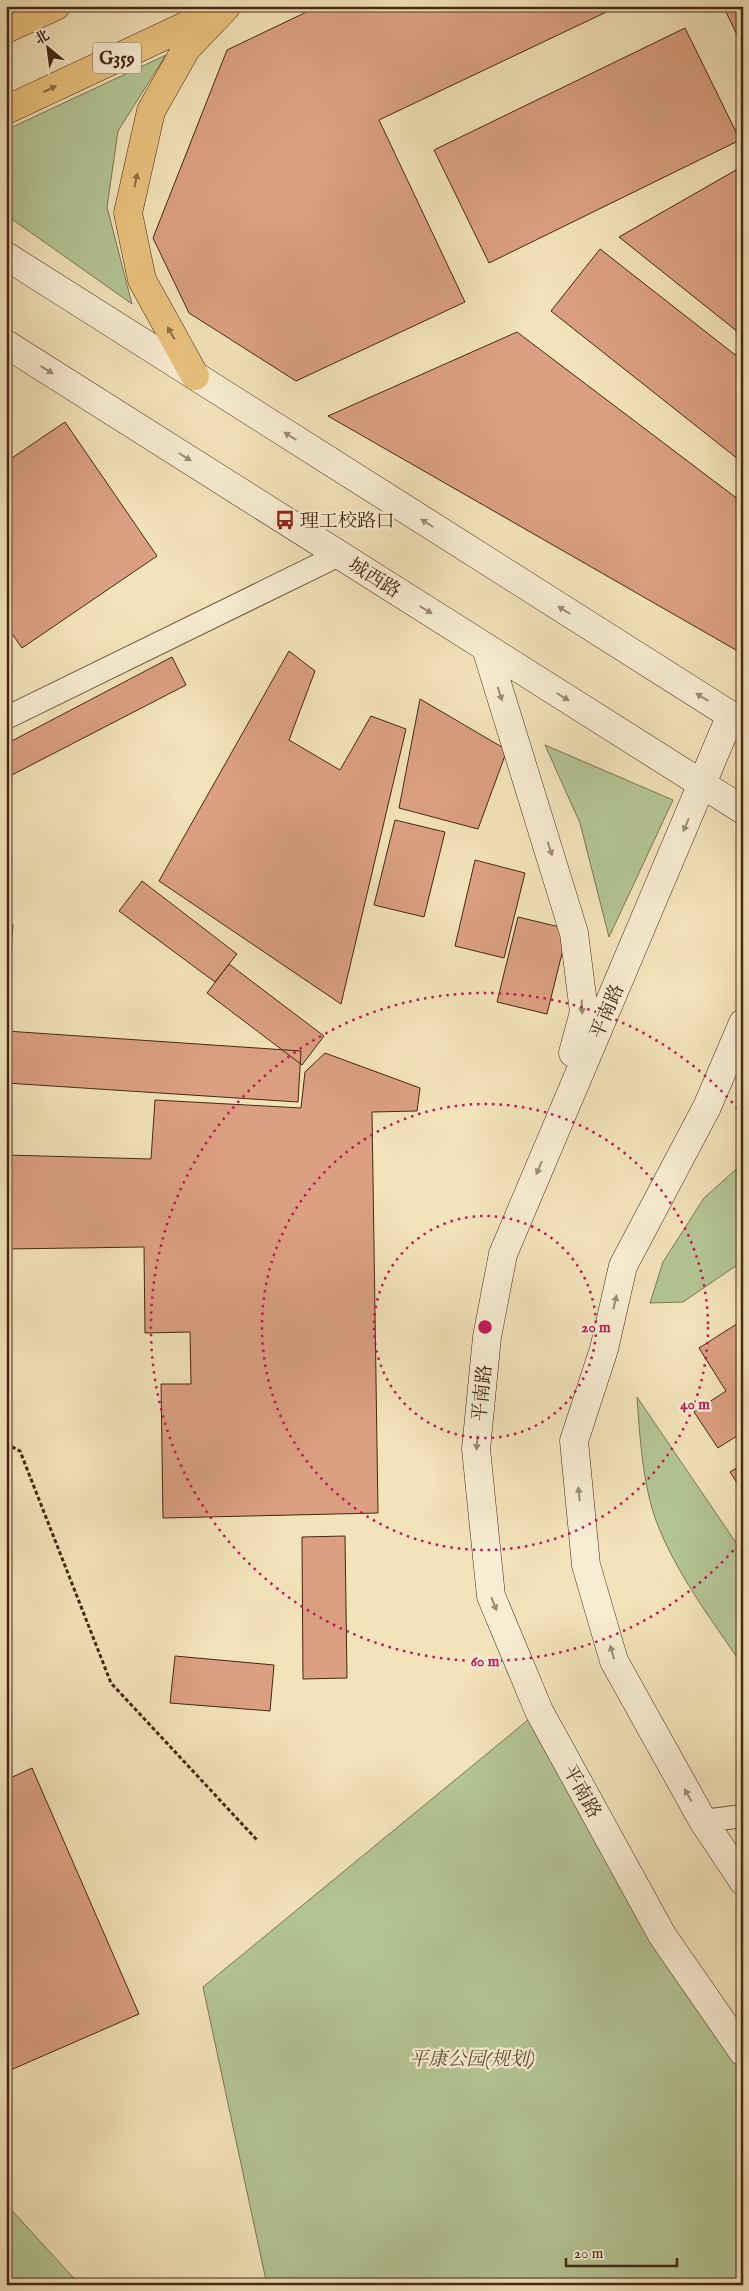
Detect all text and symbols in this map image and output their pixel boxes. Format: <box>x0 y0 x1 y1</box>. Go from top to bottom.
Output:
north arrow <box>22 22 72 72</box>
text: 北 <box>32 26 53 49</box>
road number: G359 <box>93 42 141 74</box>
one-way arrow <box>43 85 57 93</box>
one-way arrow <box>132 172 140 188</box>
one-way arrow <box>167 326 176 339</box>
one-way arrow <box>41 366 54 375</box>
one-way arrow <box>283 431 296 440</box>
one-way arrow <box>178 452 191 462</box>
bus stop icon: 理工校路口 <box>274 509 296 531</box>
place label: 理工校路口 <box>300 510 395 534</box>
one-way arrow <box>420 518 434 527</box>
street label: 城西路 <box>343 553 404 604</box>
one-way arrow <box>419 605 432 614</box>
one-way arrow <box>558 605 571 614</box>
one-way arrow <box>497 687 505 702</box>
one-way arrow <box>556 692 569 701</box>
one-way arrow <box>695 692 708 701</box>
one-way arrow <box>681 818 689 832</box>
one-way arrow <box>546 842 554 857</box>
street label: 平南路 <box>586 981 630 1043</box>
one-way arrow <box>578 1000 586 1016</box>
one-way arrow <box>535 1161 543 1175</box>
one-way arrow <box>611 1294 619 1310</box>
centre of rings <box>476 1318 494 1336</box>
text: 20 m <box>581 1318 611 1337</box>
street label: 平南路 <box>468 1364 498 1423</box>
text: 40 m <box>680 1395 710 1414</box>
one-way arrow <box>472 1435 480 1451</box>
one-way arrow <box>575 1485 583 1501</box>
one-way arrow <box>491 1597 499 1611</box>
one-way arrow <box>607 1645 615 1660</box>
text: 60 m <box>471 1652 500 1671</box>
street label: 平南路 <box>557 1761 606 1823</box>
one-way arrow <box>684 1789 693 1802</box>
park label: 平康公园(规划) <box>409 2048 535 2072</box>
scale bar <box>566 2236 678 2268</box>
text: 20 m <box>574 2244 604 2263</box>

